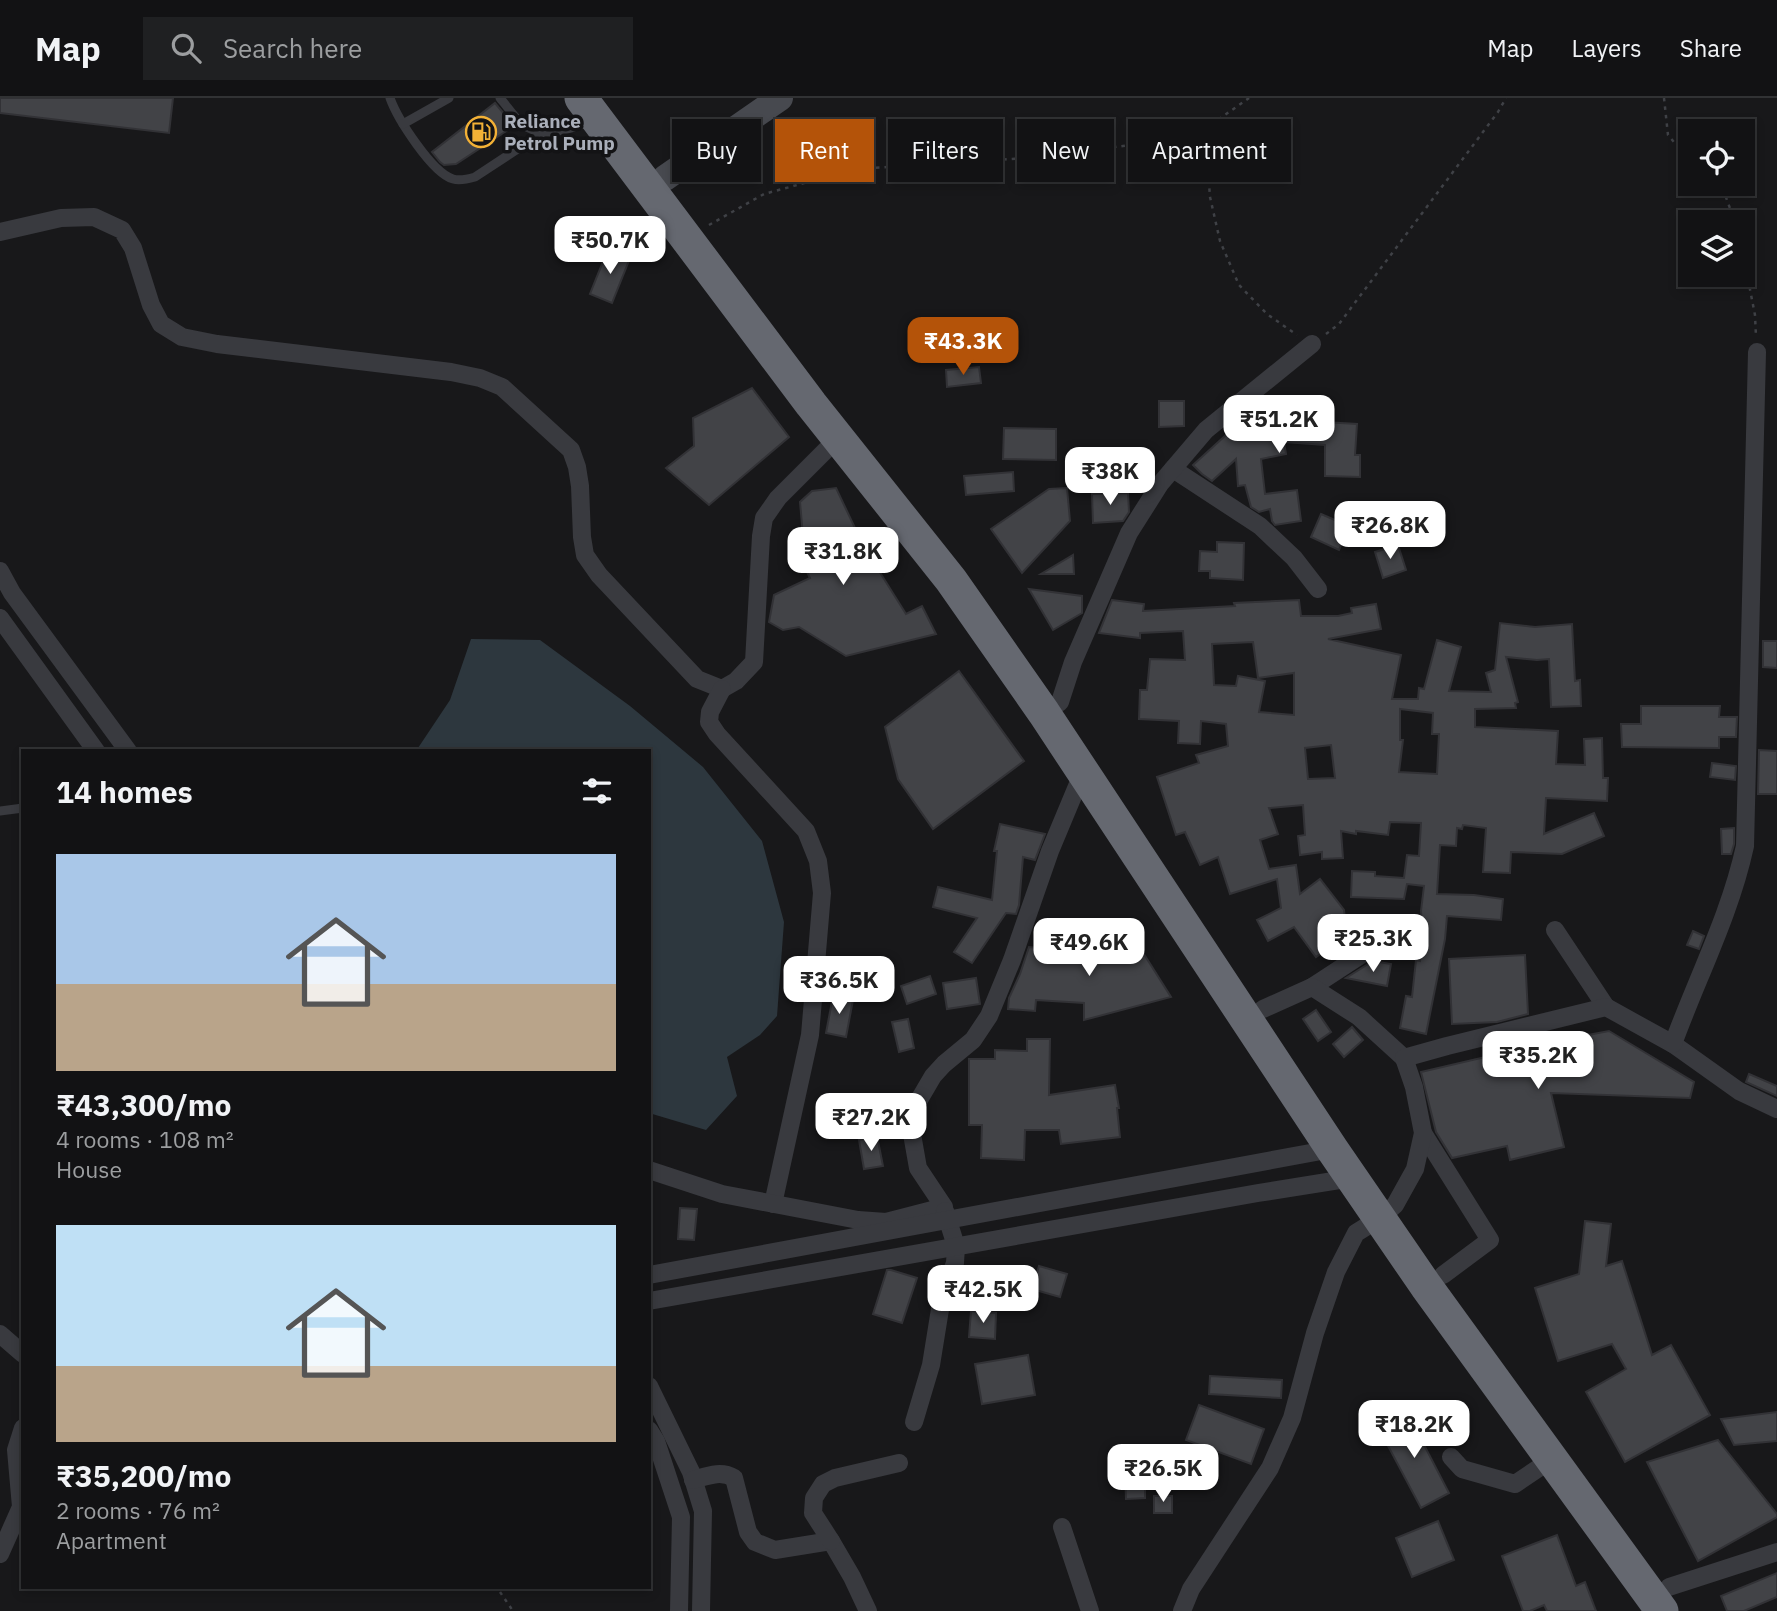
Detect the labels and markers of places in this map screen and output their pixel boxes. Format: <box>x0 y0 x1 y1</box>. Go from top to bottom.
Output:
place label: Reliance Petrol Pump <box>504 109 615 155</box>
fuel station icon: Reliance Petrol Pump <box>464 115 498 149</box>
pin: ₹50.7K <box>553 216 667 276</box>
pin: ₹43.3K <box>906 317 1020 377</box>
pin: ₹51.2K <box>1222 396 1336 455</box>
pin: ₹38K <box>1069 448 1151 507</box>
pin: ₹26.8K <box>1333 502 1447 561</box>
pin: ₹31.8K <box>786 528 900 587</box>
pin: ₹25.3K <box>1316 914 1430 974</box>
pin: ₹49.6K <box>1032 918 1146 978</box>
pin: ₹36.5K <box>782 956 896 1016</box>
pin: ₹35.2K <box>1481 1032 1595 1091</box>
pin: ₹27.2K <box>814 1094 928 1153</box>
pin: ₹42.5K <box>926 1266 1040 1325</box>
pin: ₹18.2K <box>1357 1400 1471 1460</box>
pin: ₹26.5K <box>1106 1444 1220 1504</box>

